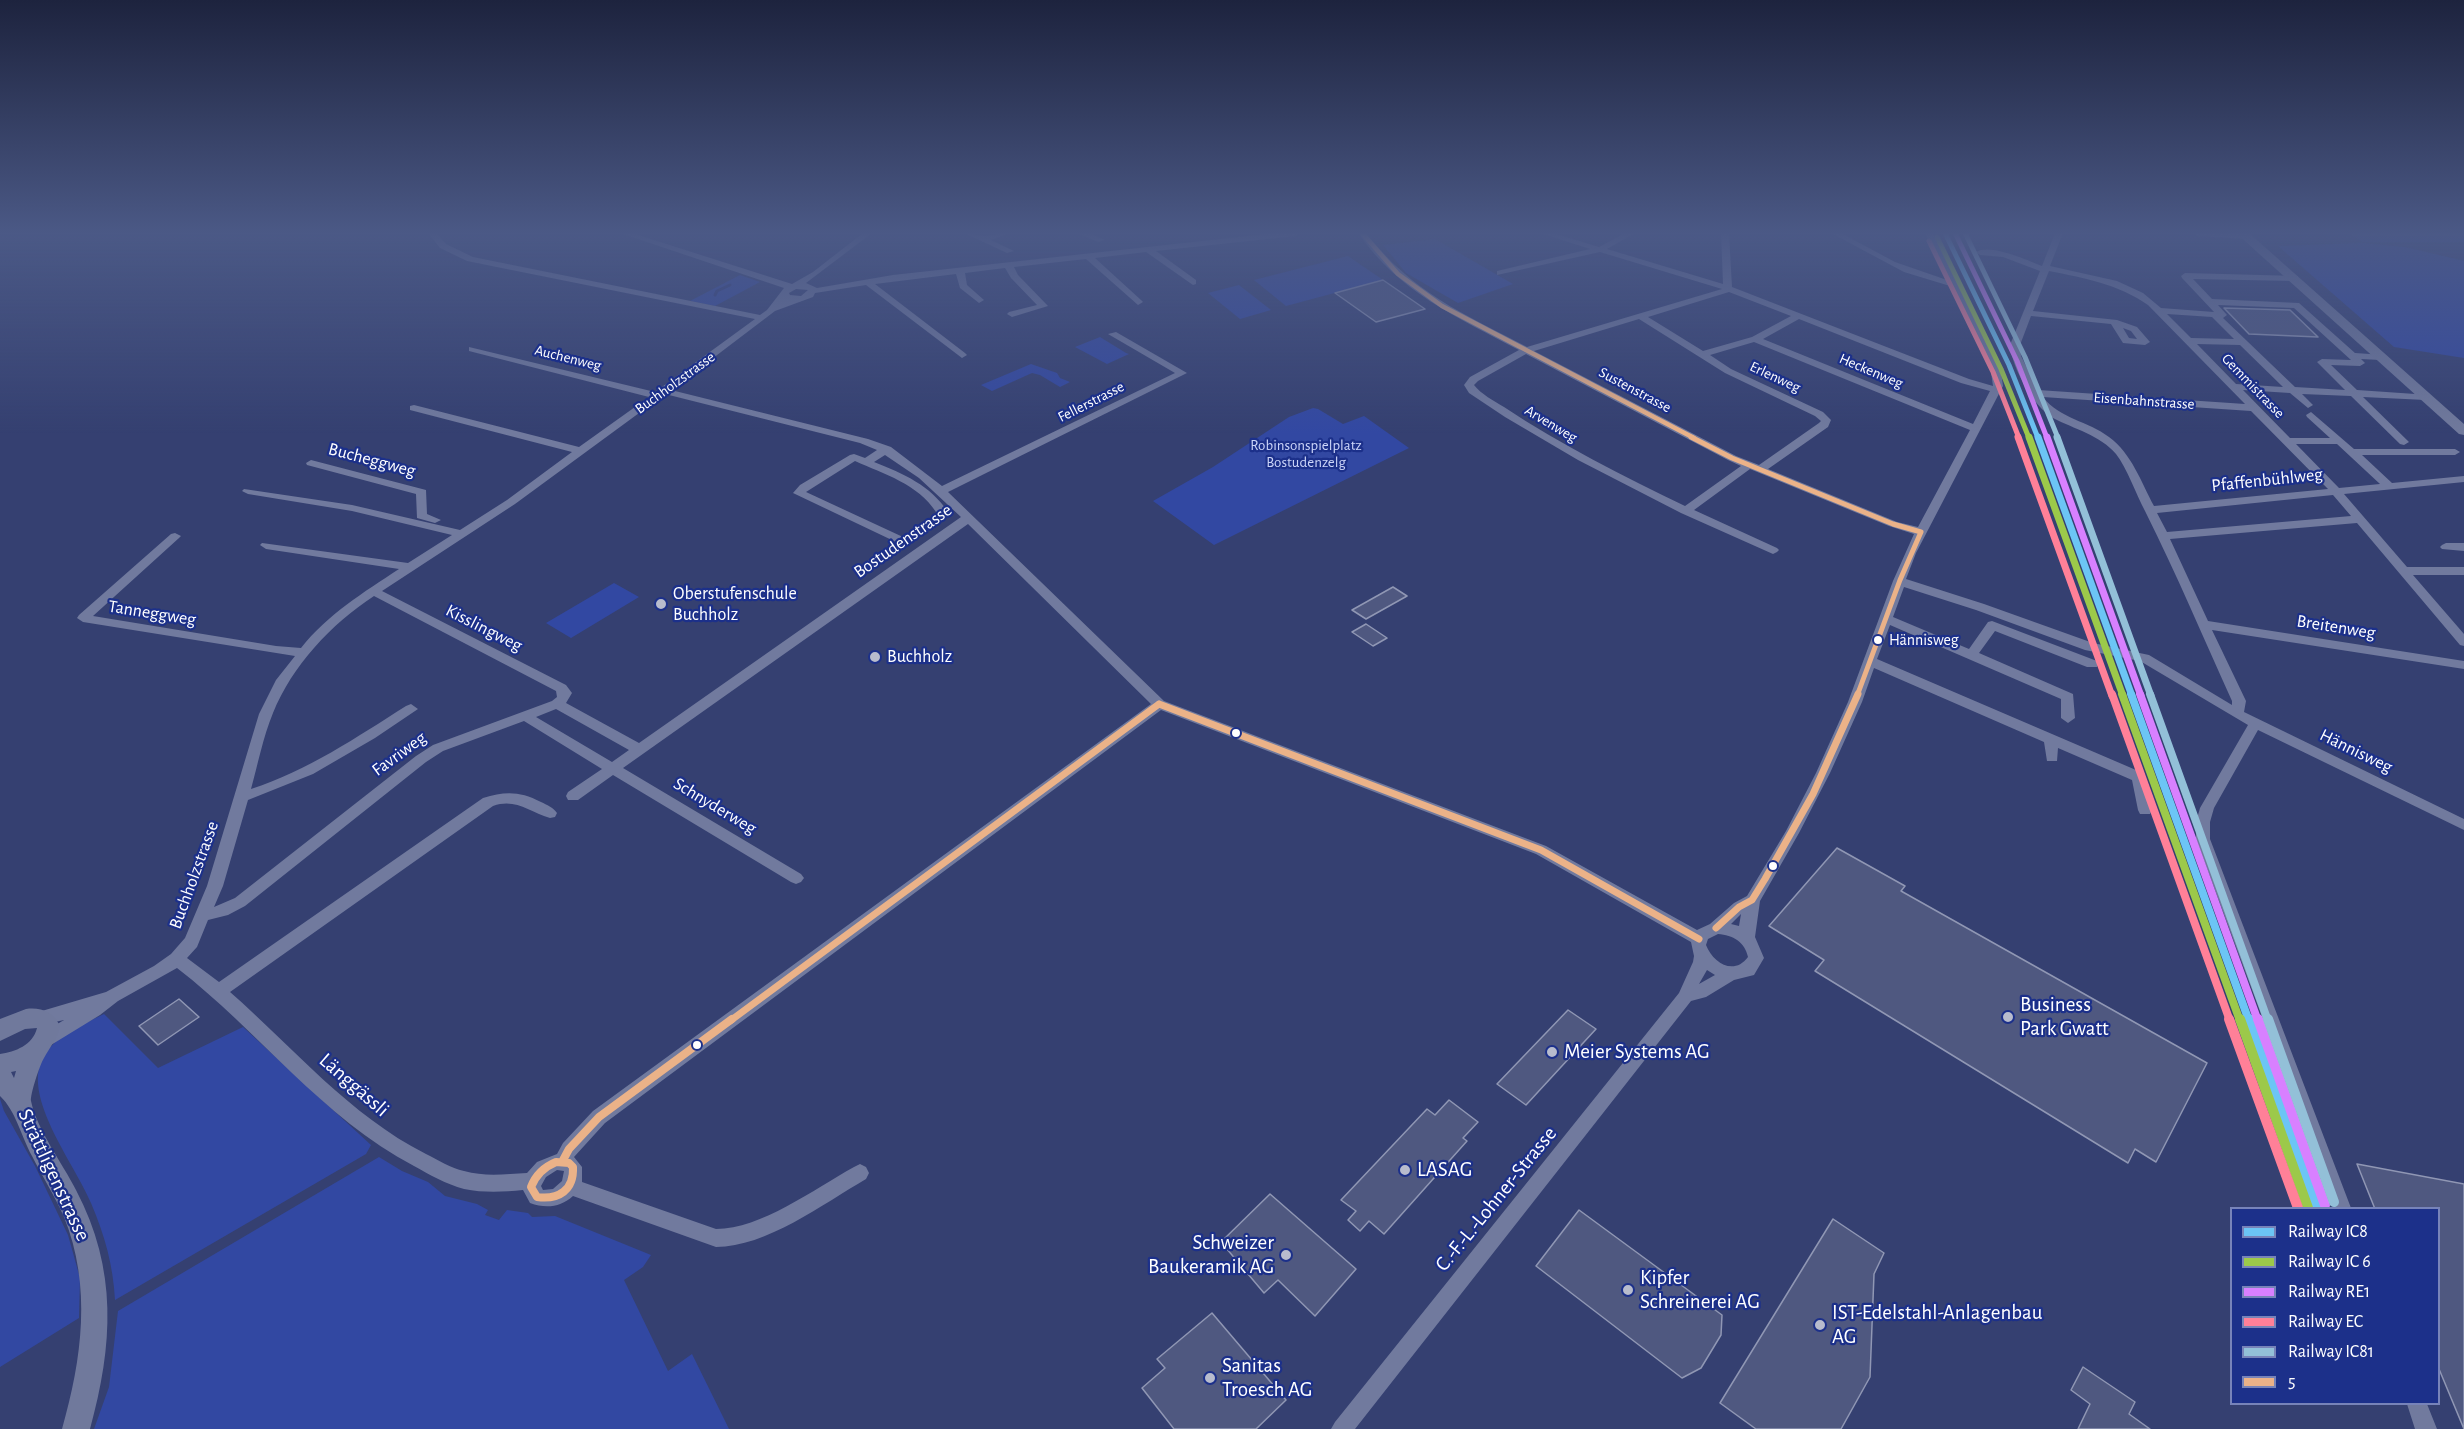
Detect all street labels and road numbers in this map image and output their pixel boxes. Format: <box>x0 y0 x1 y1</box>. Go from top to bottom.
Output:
street label: Auchenweg <box>533 341 603 375</box>
street label: Buchholzstrasse <box>632 348 718 418</box>
street label: Heckenweg <box>1836 350 1906 392</box>
street label: Gemmistrasse <box>2218 350 2288 422</box>
street label: Erlenweg <box>1747 357 1803 397</box>
street label: Sustenstrasse <box>1596 363 1674 417</box>
street label: Fellerstrasse <box>1055 378 1127 426</box>
street label: Eisenbahnstrasse <box>2093 388 2195 414</box>
street label: Arvenweg <box>1521 401 1581 447</box>
street label: Bucheggweg <box>326 438 418 482</box>
street label: Pfaffenbühlweg <box>2210 463 2324 497</box>
street label: Bostudenstrasse <box>850 499 956 583</box>
street label: Tanneggweg <box>107 595 197 631</box>
street label: Kisslingweg <box>442 600 526 656</box>
street label: Breitenweg <box>2295 610 2377 644</box>
street label: Hännisweg <box>2316 724 2396 778</box>
street label: Favriweg <box>368 727 430 781</box>
street label: Schnyderweg <box>670 773 760 839</box>
street label: Buchholzstrasse <box>165 818 223 932</box>
street label: Länggässli <box>314 1048 394 1122</box>
street label: Strättligenstrasse <box>12 1105 96 1245</box>
street label: C.-F.-L.-Lohner-Strasse <box>1430 1121 1562 1277</box>

